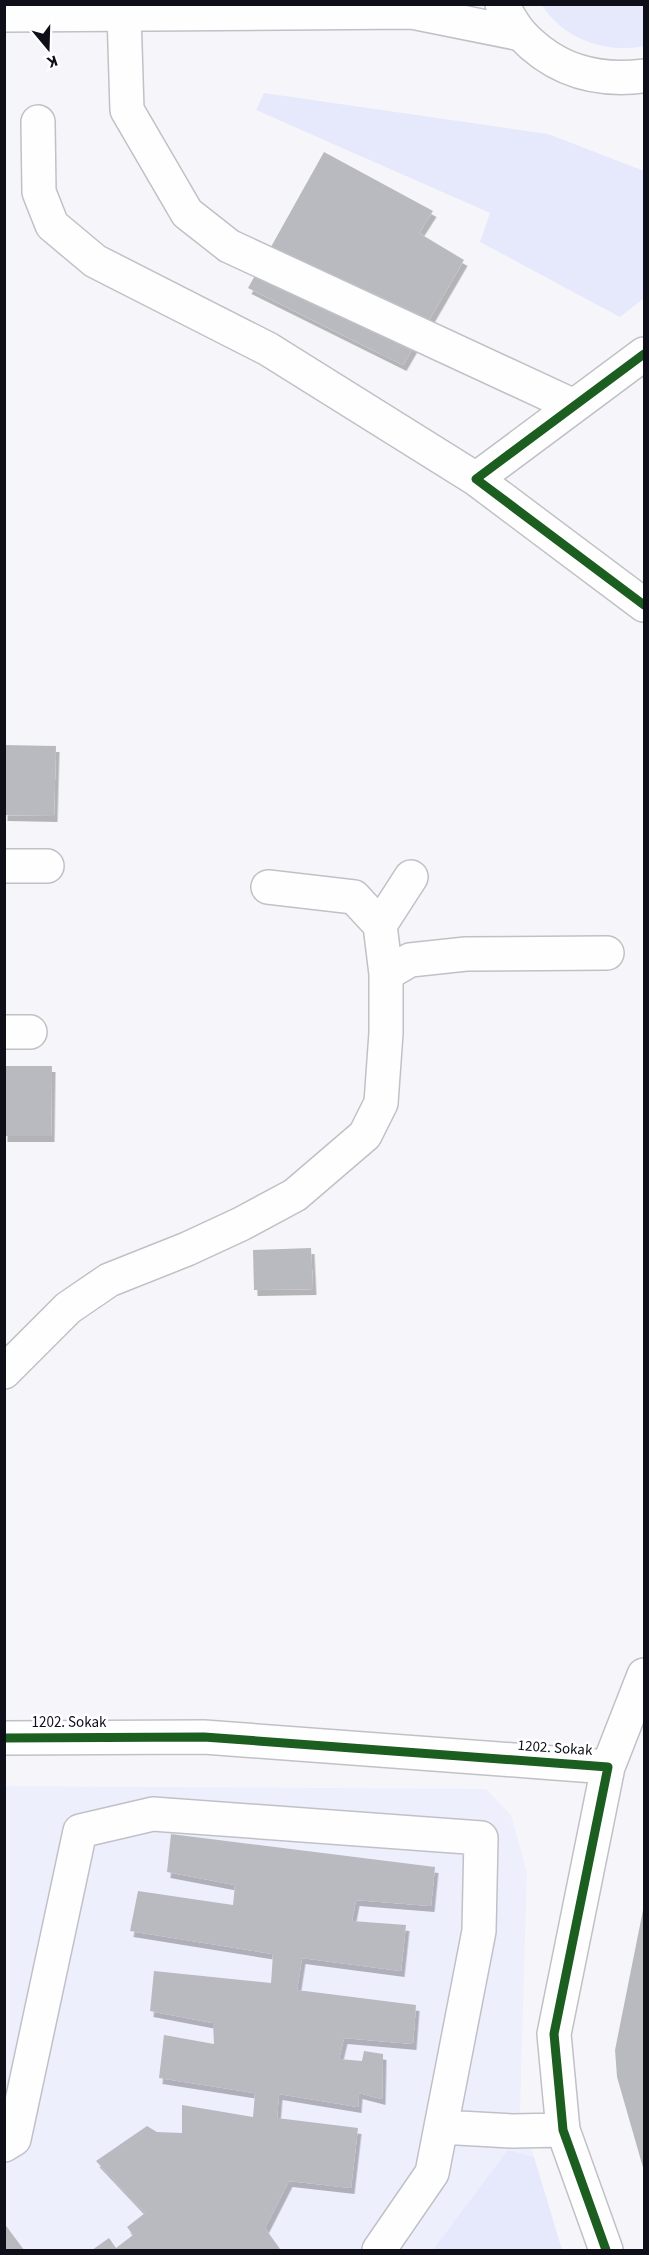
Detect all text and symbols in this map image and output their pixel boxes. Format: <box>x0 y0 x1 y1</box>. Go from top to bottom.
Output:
north arrow <box>18 18 78 78</box>
text: K <box>44 49 61 73</box>
street label: 1202. Sokak <box>32 1712 107 1733</box>
street label: 1202. Sokak <box>517 1735 594 1761</box>

